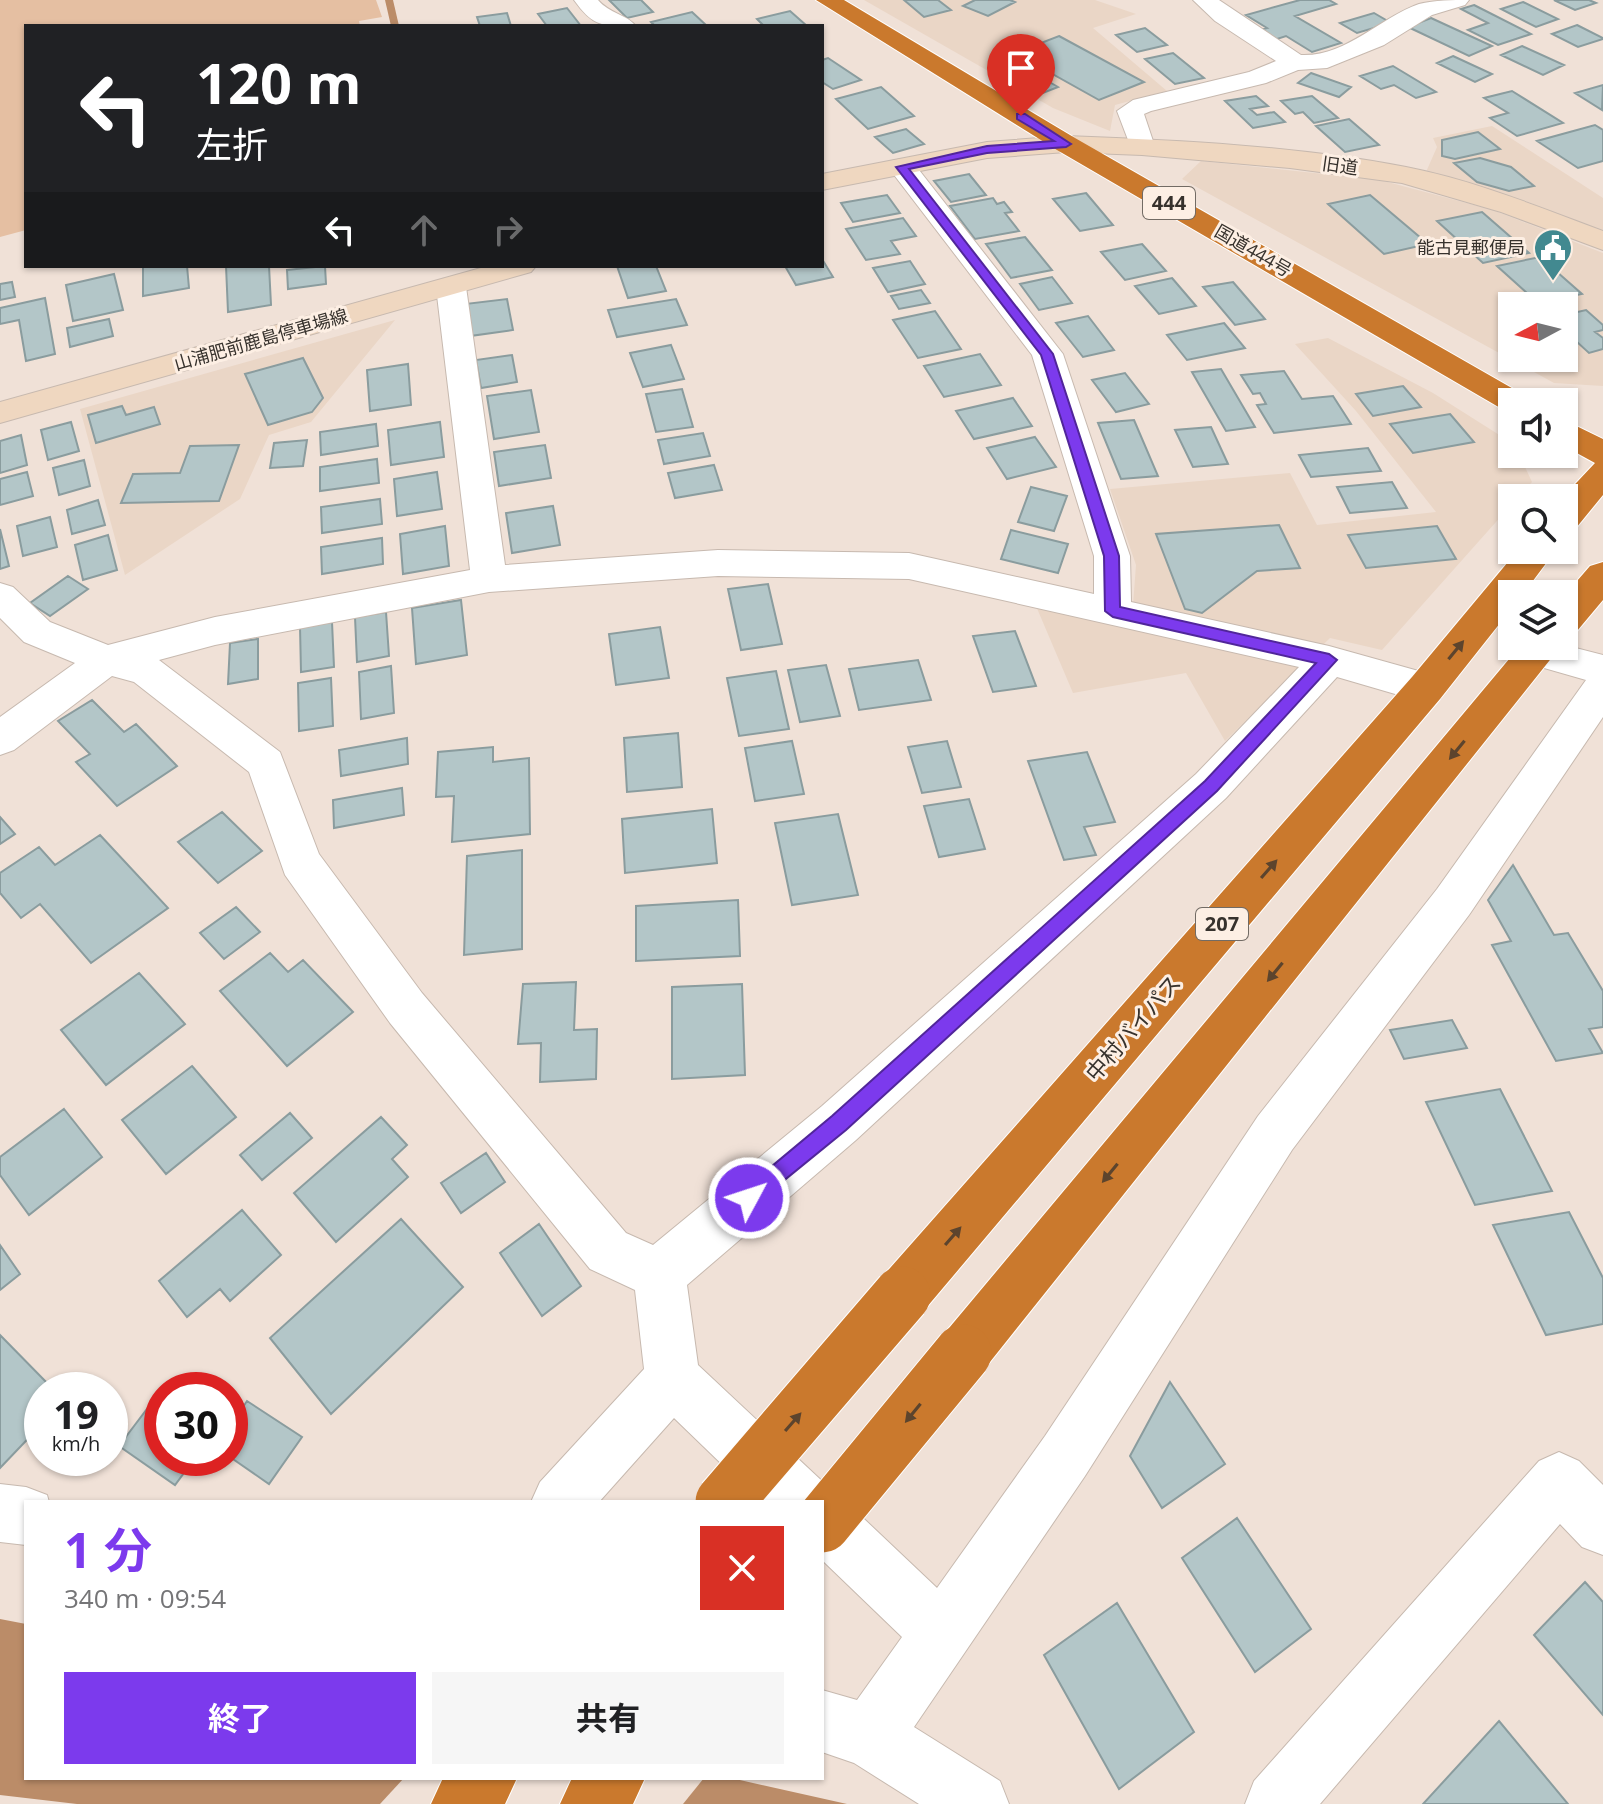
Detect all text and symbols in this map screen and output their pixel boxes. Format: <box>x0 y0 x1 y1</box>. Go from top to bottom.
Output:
pin <box>987 34 1055 116</box>
text: 120 m <box>196 44 362 120</box>
icon: arrive <box>999 46 1043 90</box>
icon: left <box>64 56 168 160</box>
text: 左折 <box>196 120 268 169</box>
street label: 旧道 <box>1321 151 1360 179</box>
road number: 444 <box>1143 187 1195 219</box>
icon: left <box>318 208 362 252</box>
icon: ahead <box>402 208 446 252</box>
icon: right <box>486 208 530 252</box>
street label: 国道444号 <box>1211 219 1296 282</box>
public building icon: 能古見郵便局 <box>1532 227 1574 282</box>
place label: 能古見郵便局 <box>1417 235 1525 259</box>
north arrow <box>1498 292 1578 372</box>
map controls <box>1498 292 1578 660</box>
street label: 山浦肥前鹿島停車場線 <box>171 303 351 375</box>
button: sound <box>1498 388 1578 468</box>
button: search <box>1498 484 1578 564</box>
button: layers <box>1498 580 1578 660</box>
one-way arrow <box>1447 640 1464 660</box>
one-way arrow <box>1449 739 1466 760</box>
one-way arrow <box>1260 860 1278 879</box>
road number: 207 <box>1196 908 1248 940</box>
one-way arrow <box>1267 962 1284 982</box>
street label: 中村バイパス <box>1078 968 1187 1087</box>
position arrow <box>707 1156 791 1240</box>
one-way arrow <box>1102 1163 1119 1183</box>
one-way arrow <box>944 1226 961 1246</box>
speed limit sign: 30 <box>144 1372 248 1476</box>
text: 19 <box>53 1386 99 1441</box>
one-way arrow <box>906 1403 922 1423</box>
one-way arrow <box>784 1412 801 1432</box>
text: km/h <box>52 1430 100 1457</box>
text: 1 分 <box>64 1517 152 1582</box>
button: close <box>700 1526 784 1610</box>
text: 340 m · 09:54 <box>64 1580 226 1616</box>
button: 終了 <box>64 1672 416 1764</box>
button: 共有 <box>432 1672 784 1764</box>

